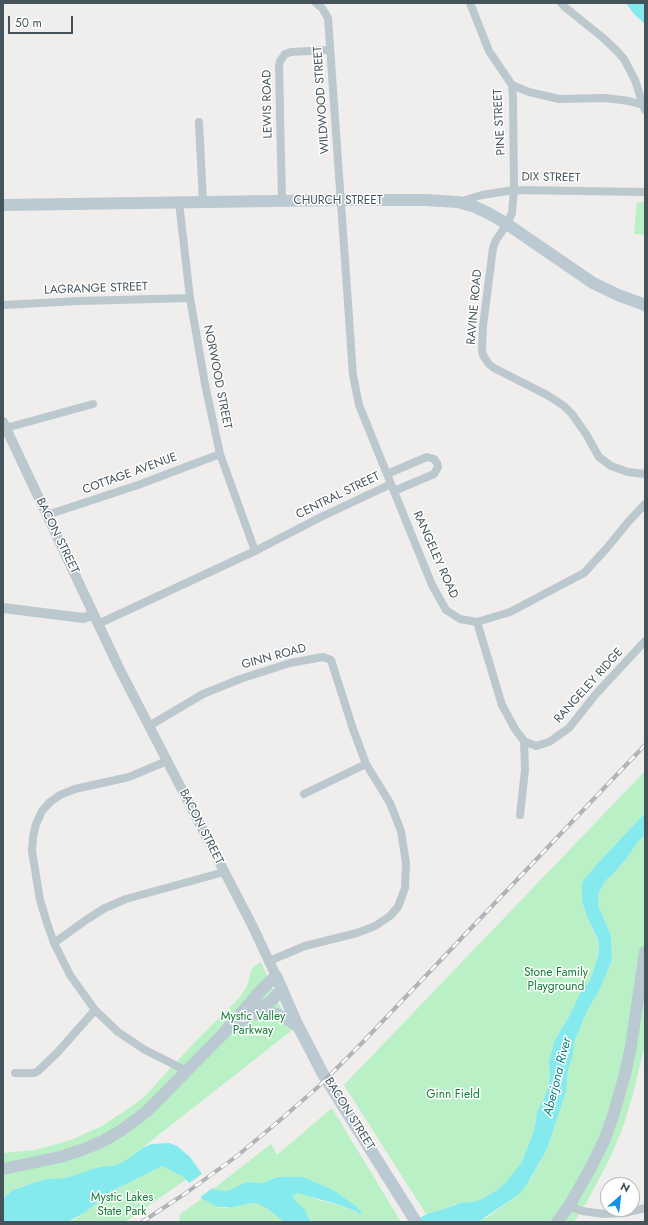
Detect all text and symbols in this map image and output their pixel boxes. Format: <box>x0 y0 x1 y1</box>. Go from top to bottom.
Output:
scale bar <box>10 8 75 34</box>
text: 50 m <box>15 14 42 32</box>
street label: WILDWOOD STREET <box>311 46 333 154</box>
street label: LEWIS ROAD <box>260 69 276 139</box>
street label: PINE STREET <box>491 88 509 156</box>
street label: DIX STREET <box>521 170 581 186</box>
street label: CHURCH STREET <box>293 194 383 208</box>
street label: RAVINE ROAD <box>465 269 485 345</box>
street label: LAGRANGE STREET <box>44 280 148 298</box>
street label: NORWOOD STREET <box>200 324 234 430</box>
street label: COTTAGE AVENUE <box>81 450 179 498</box>
street label: CENTRAL STREET <box>294 470 382 522</box>
street label: BACON STREET <box>32 496 82 576</box>
street label: RANGELEY ROAD <box>409 509 461 601</box>
street label: GINN ROAD <box>240 641 308 673</box>
street label: RANGELEY RIDGE <box>552 646 626 726</box>
street label: BACON STREET <box>176 787 226 867</box>
park label: Stone Family Playground <box>524 966 588 994</box>
park label: Mystic Valley Parkway <box>221 1010 285 1038</box>
water label: Aberjona River <box>541 1036 575 1118</box>
street label: BACON STREET <box>321 1075 377 1153</box>
park label: Ginn Field <box>426 1088 480 1102</box>
north arrow <box>600 1177 640 1217</box>
text: N <box>618 1178 633 1196</box>
park label: Mystic Lakes State Park <box>91 1191 153 1219</box>

